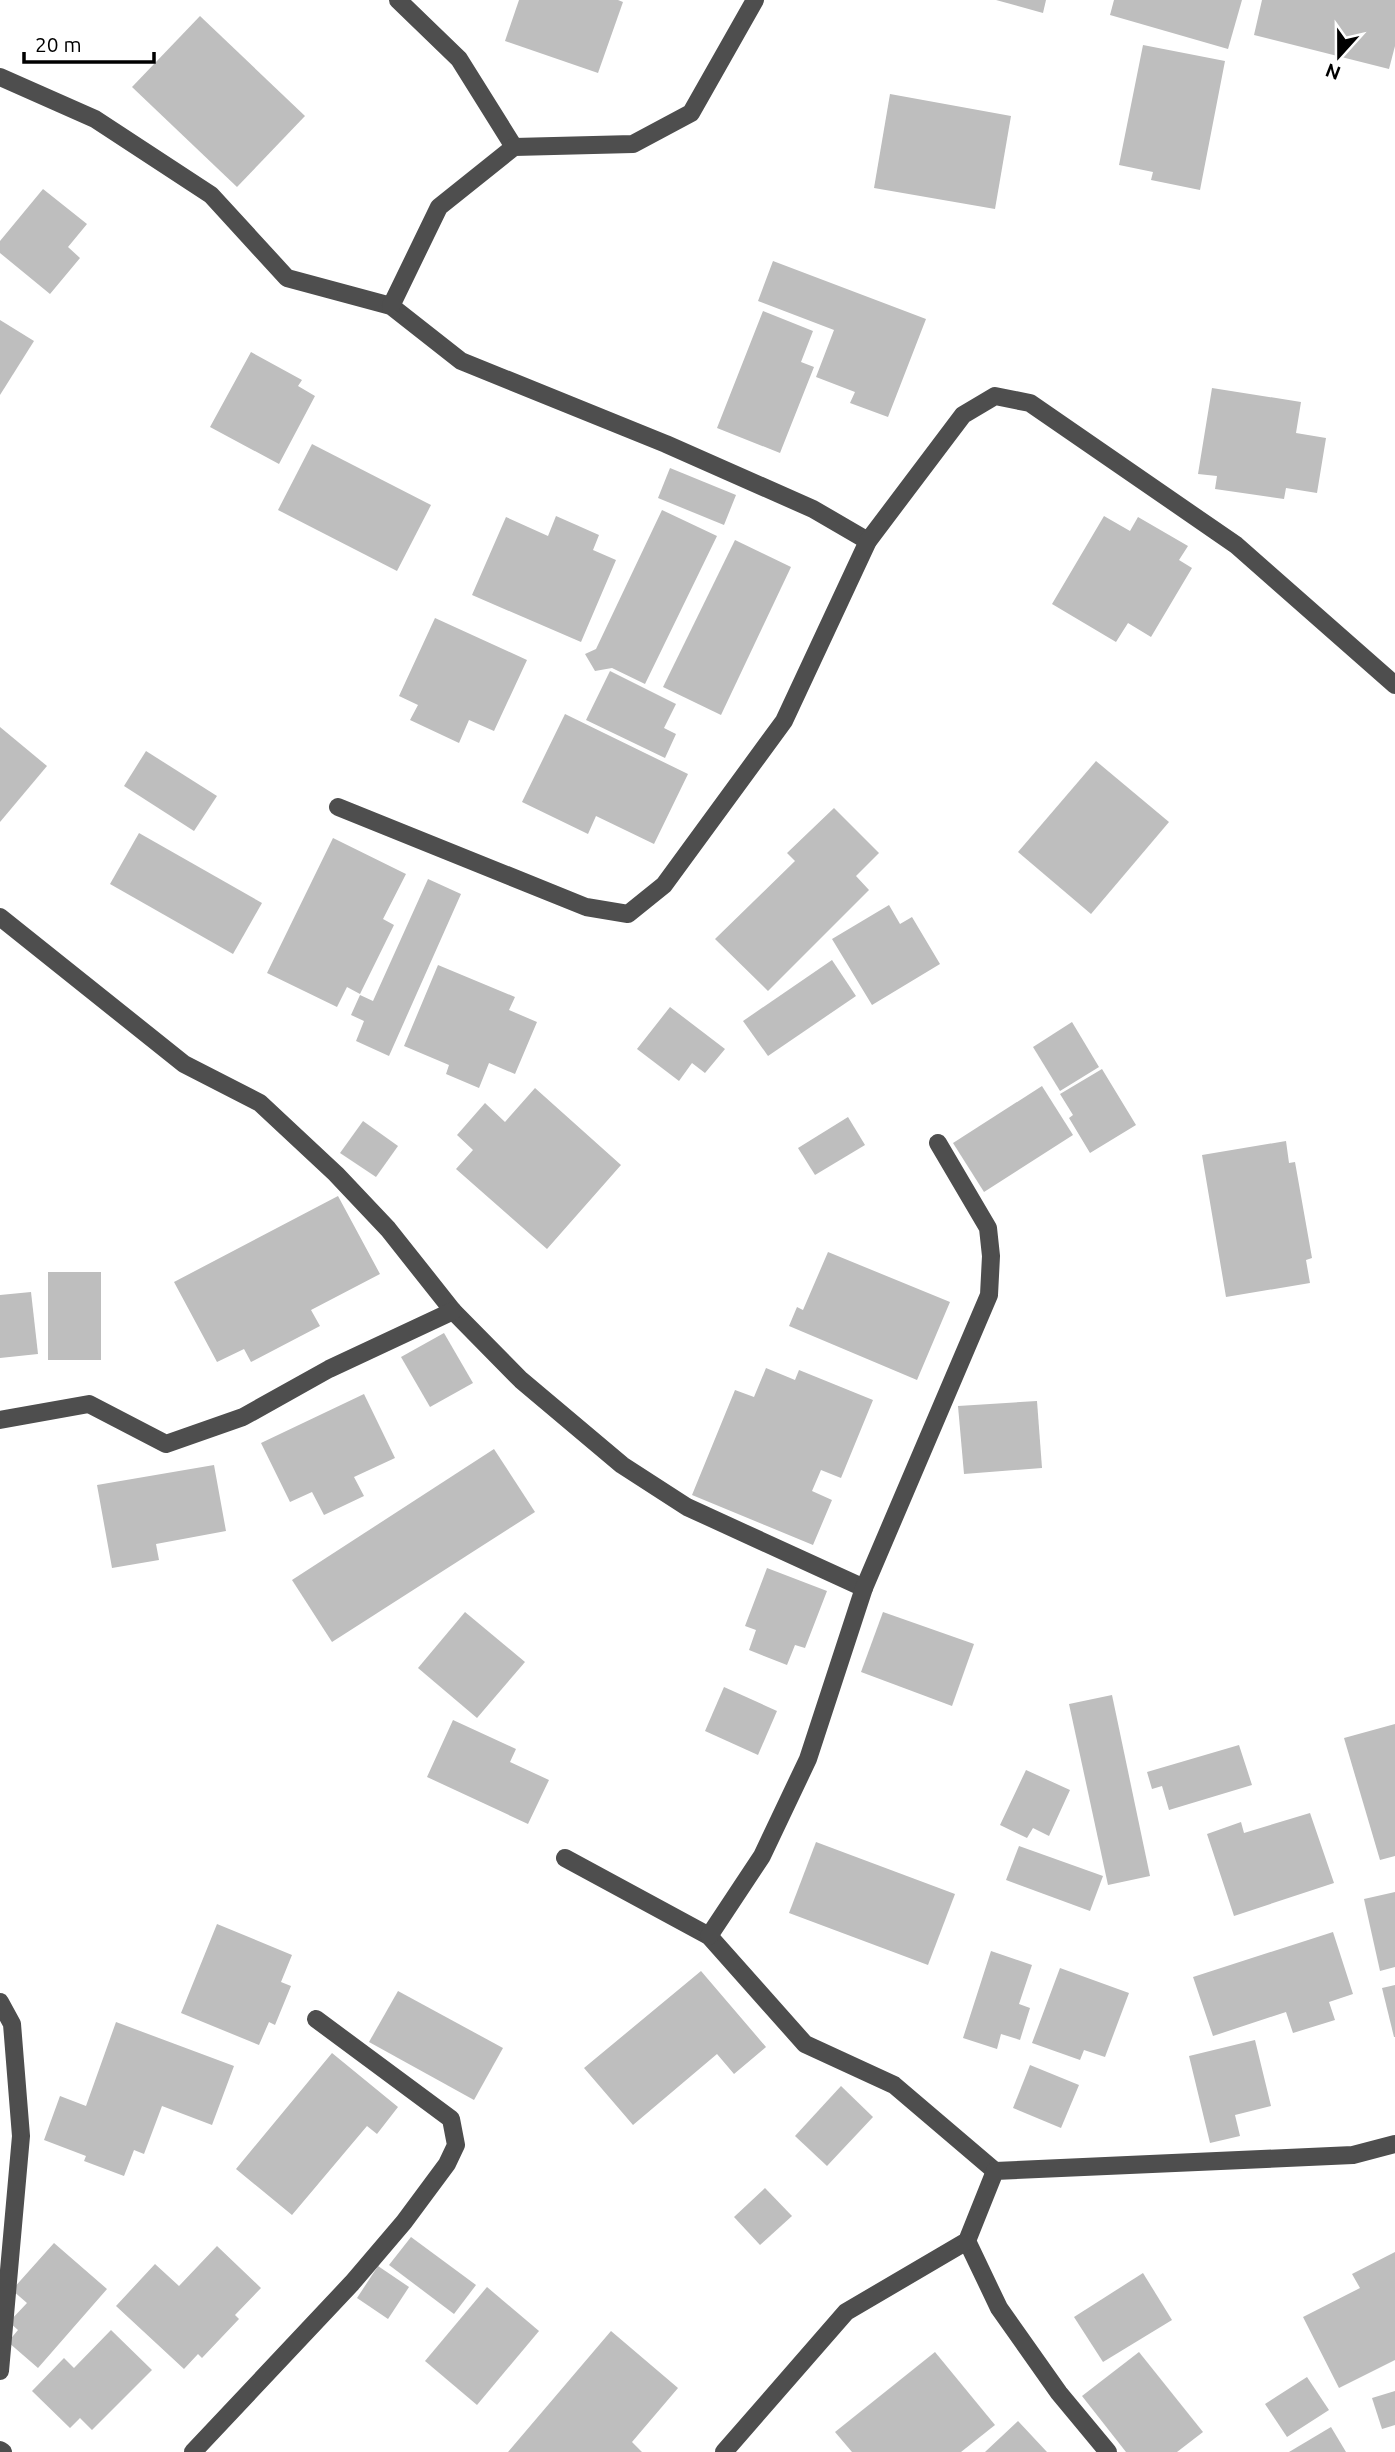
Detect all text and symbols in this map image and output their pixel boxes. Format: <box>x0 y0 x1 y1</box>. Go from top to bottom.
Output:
scale bar <box>24 21 154 65</box>
north arrow <box>1304 21 1374 91</box>
text: 20 m <box>35 32 82 56</box>
text: N <box>1322 59 1343 85</box>

